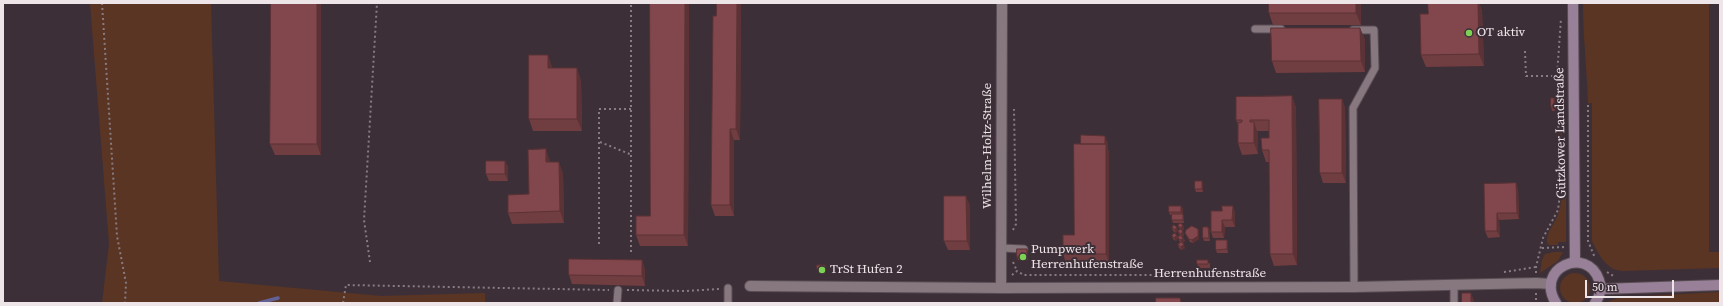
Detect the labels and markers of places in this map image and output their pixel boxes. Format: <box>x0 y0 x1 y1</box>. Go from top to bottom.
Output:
place label: OT aktiv <box>1477 25 1525 41</box>
marker: OT aktiv <box>1464 28 1474 38</box>
place label: Pumpwerk Herrenhufenstraße <box>1031 242 1143 273</box>
marker: Pumpwerk Herrenhufenstraße <box>1018 252 1028 262</box>
place label: TrSt Hufen 2 <box>830 262 903 278</box>
marker: TrSt Hufen 2 <box>817 265 827 275</box>

